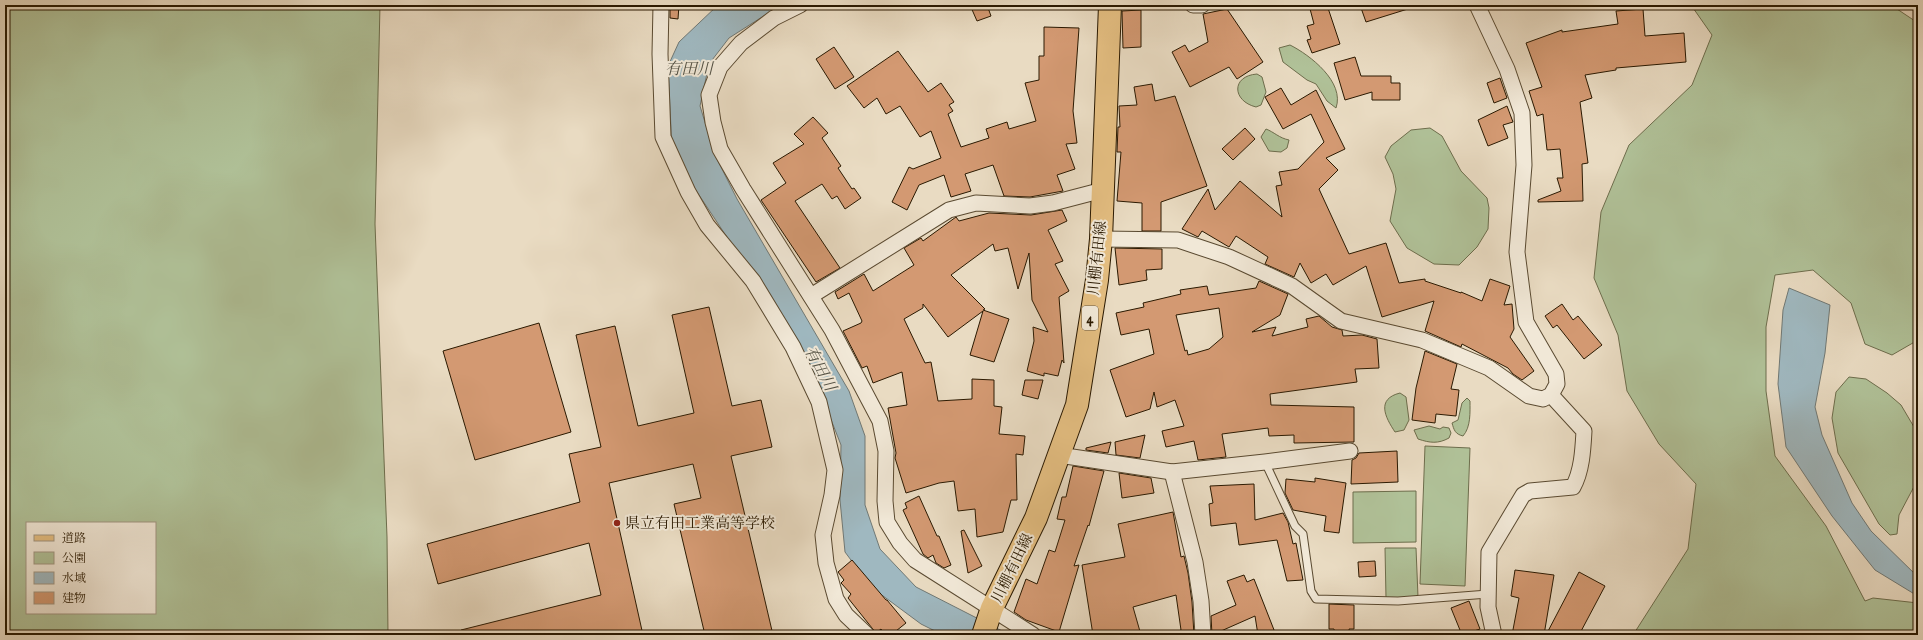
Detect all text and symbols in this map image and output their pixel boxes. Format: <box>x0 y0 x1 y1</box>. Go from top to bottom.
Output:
water label: 有田川 <box>665 60 715 80</box>
street label: 川棚有田線 <box>1084 220 1111 296</box>
road number: 4 <box>1082 306 1098 330</box>
water label: 有田川 <box>799 343 840 397</box>
place label: 県立有田工業高等学校 <box>625 514 775 533</box>
marker: 県立有田工業高等学校 <box>612 518 622 528</box>
legend <box>26 522 156 614</box>
street label: 川棚有田線 <box>987 530 1037 606</box>
text: 道路 <box>62 531 86 546</box>
text: 公園 <box>62 551 86 566</box>
text: 水域 <box>62 571 86 586</box>
text: 建物 <box>62 591 86 606</box>

